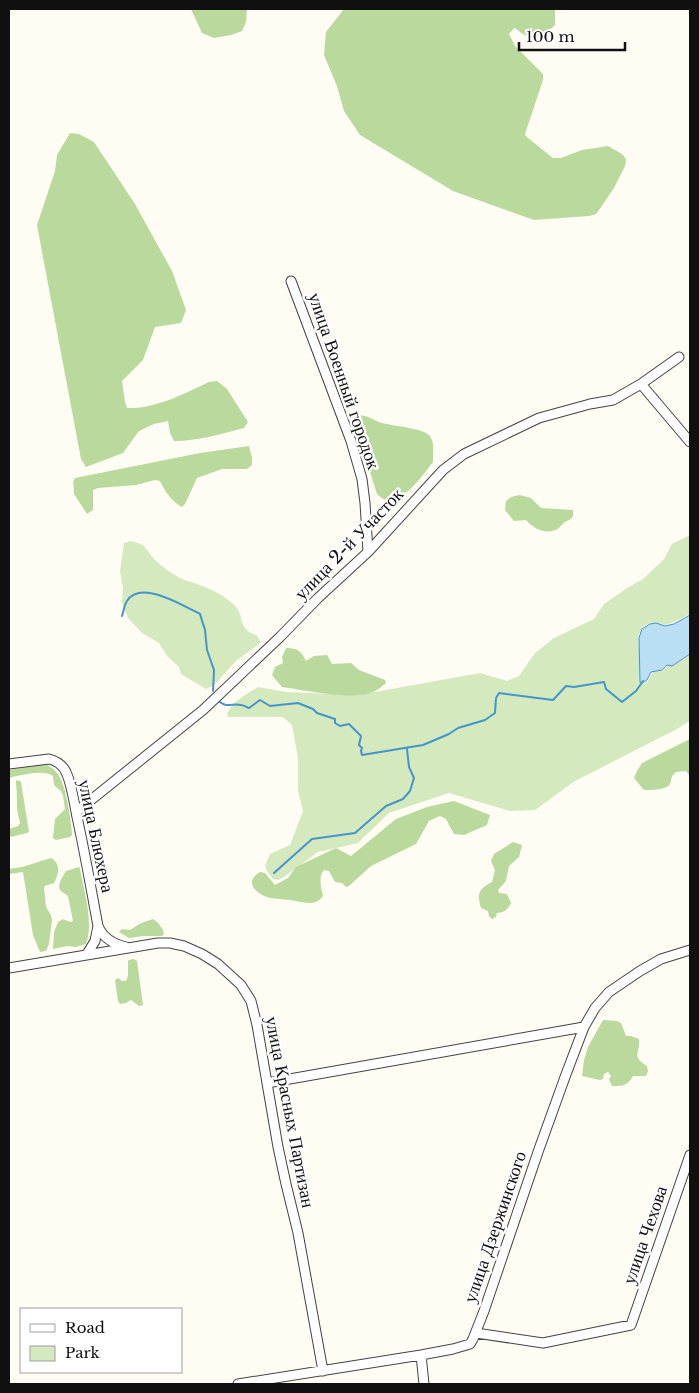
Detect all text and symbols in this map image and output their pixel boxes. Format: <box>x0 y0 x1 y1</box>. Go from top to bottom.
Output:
scale bar <box>519 20 625 52</box>
text: 100 m <box>526 27 575 46</box>
street label: улица Военный городок <box>303 290 385 472</box>
street label: улица 2-й Участок <box>290 483 408 605</box>
street label: улица Блюхера <box>73 777 119 895</box>
street label: улица Красных Партизан <box>261 1014 319 1210</box>
street label: улица Дзержинского <box>459 1148 531 1306</box>
street label: улица Чехова <box>618 1183 672 1287</box>
legend <box>20 1308 182 1373</box>
text: Road <box>65 1318 105 1337</box>
text: Park <box>65 1343 101 1362</box>

